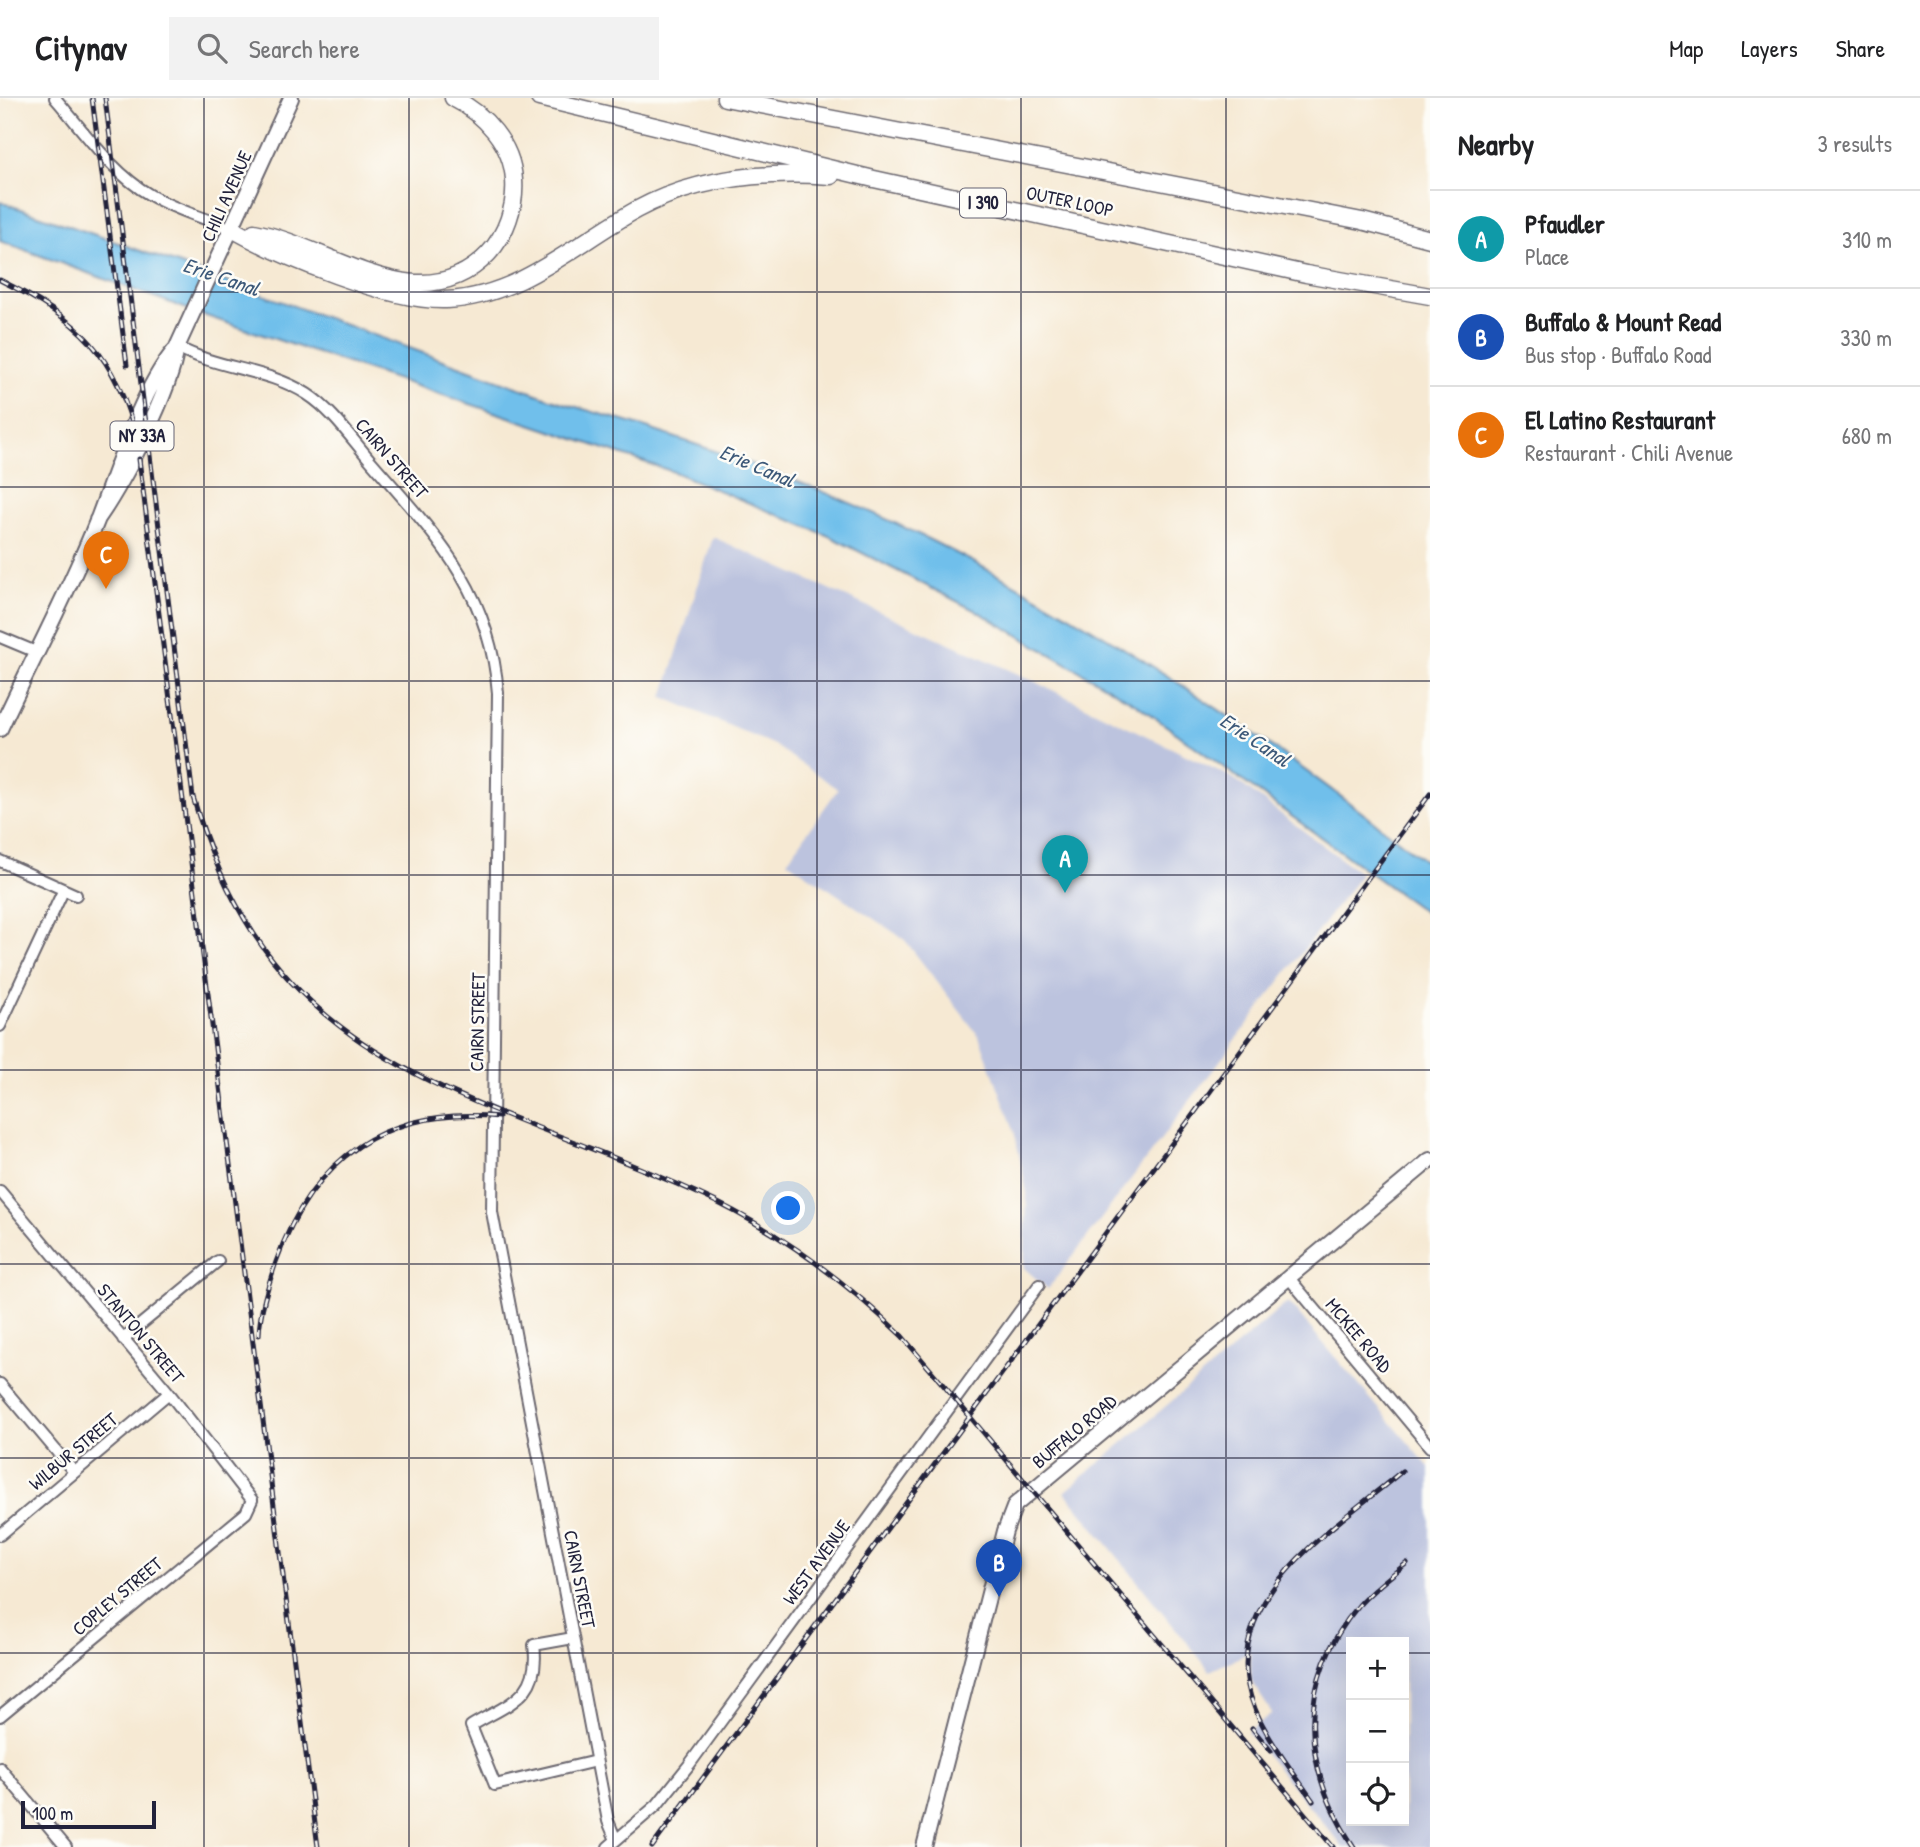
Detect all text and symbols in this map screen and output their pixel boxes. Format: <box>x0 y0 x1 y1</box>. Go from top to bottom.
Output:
search box <box>169 17 659 80</box>
text: Citynav <box>35 26 127 70</box>
icon: search <box>193 29 231 67</box>
text: Search here <box>249 31 360 66</box>
text: Map <box>1669 32 1703 64</box>
text: Layers <box>1741 32 1798 64</box>
text: Share <box>1836 32 1885 64</box>
text: Nearby <box>1458 124 1534 164</box>
text: 3 results <box>1817 128 1892 159</box>
street label: CHILI AVENUE <box>194 146 258 246</box>
street label: OUTER LOOP <box>1024 179 1116 223</box>
road number: I 390 <box>960 188 1006 218</box>
text: Pfaudler <box>1525 206 1605 241</box>
text: A <box>1475 224 1487 255</box>
text: 310 m <box>1842 224 1892 255</box>
text: Place <box>1525 241 1569 272</box>
water label: Erie Canal <box>179 250 264 303</box>
text: Buffalo & Mount Read <box>1525 304 1721 339</box>
text: B <box>1475 322 1487 353</box>
text: 330 m <box>1840 322 1892 353</box>
text: Bus stop · Buffalo Road <box>1525 339 1711 370</box>
text: El Latino Restaurant <box>1525 402 1715 437</box>
street label: CAIRN STREET <box>350 412 435 505</box>
text: C <box>1475 420 1487 451</box>
text: 680 m <box>1842 420 1892 451</box>
road number: NY 33A <box>110 422 174 450</box>
water label: Erie Canal <box>715 437 800 495</box>
text: Restaurant · Chili Avenue <box>1525 437 1733 468</box>
pin: C <box>83 531 129 589</box>
water label: Erie Canal <box>1215 706 1297 774</box>
pin: A <box>1042 835 1088 893</box>
street label: CAIRN STREET <box>463 971 491 1072</box>
your location <box>771 1191 805 1225</box>
street label: STANTON STREET <box>92 1278 191 1389</box>
street label: MCKEE ROAD <box>1320 1292 1398 1378</box>
street label: BUFFALO ROAD <box>1026 1388 1122 1474</box>
street label: WILBUR STREET <box>23 1406 124 1496</box>
street label: WEST AVENUE <box>776 1514 856 1610</box>
street label: CAIRN STREET <box>558 1528 602 1631</box>
pin: B <box>976 1539 1022 1597</box>
street label: COPLEY STREET <box>66 1550 168 1641</box>
map controls <box>1346 1637 1409 1826</box>
button: + <box>1346 1637 1409 1700</box>
button: − <box>1346 1700 1409 1763</box>
button: locate <box>1346 1763 1409 1826</box>
scale bar <box>21 1798 156 1830</box>
text: 100 m <box>32 1800 73 1826</box>

